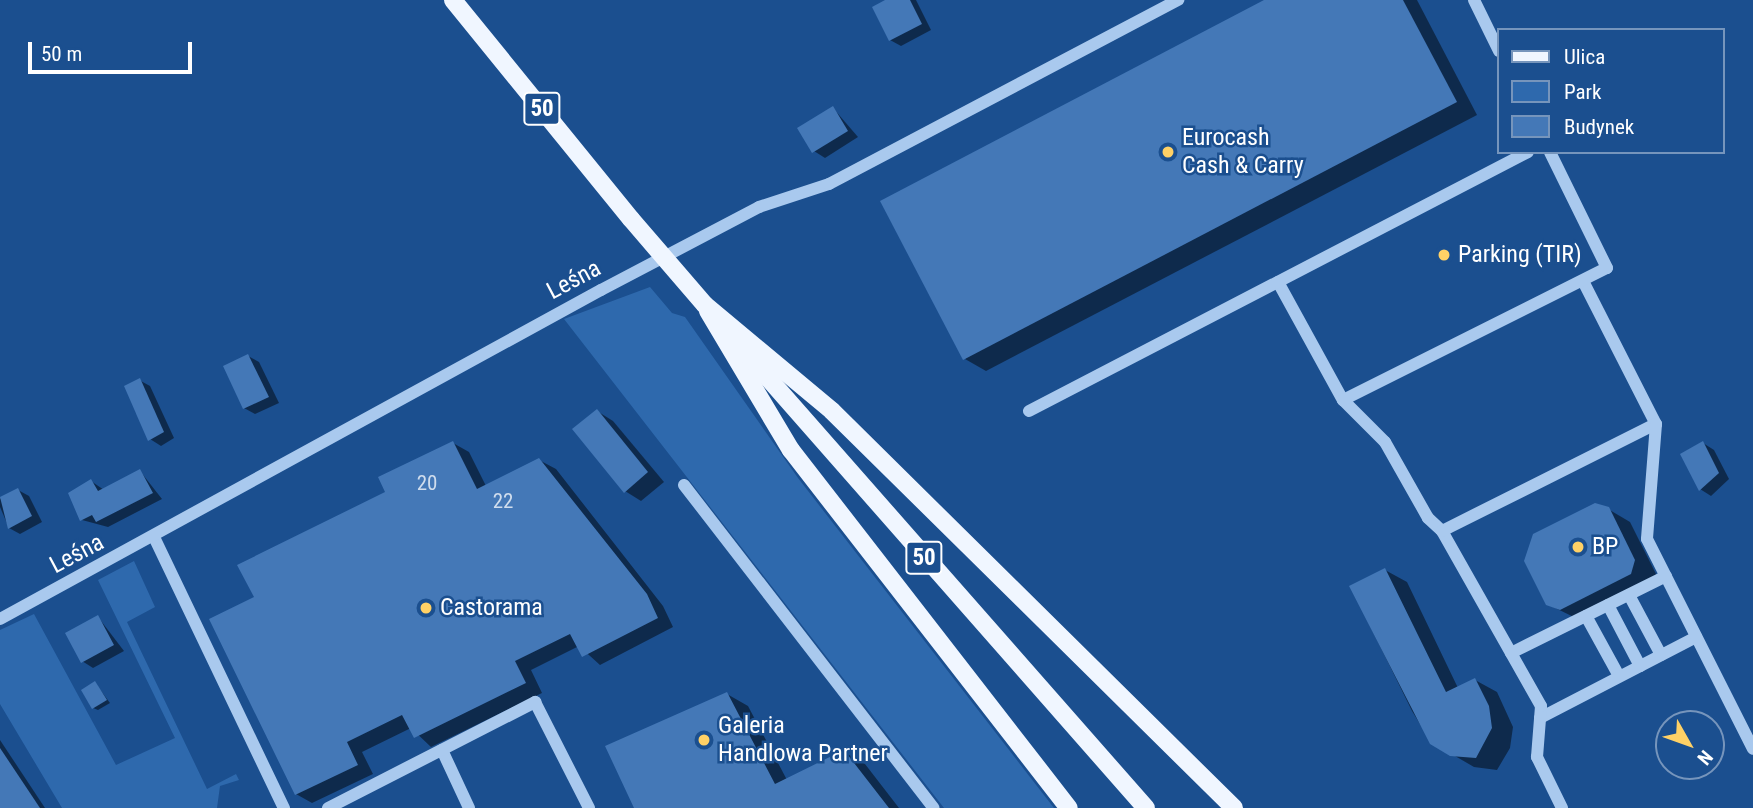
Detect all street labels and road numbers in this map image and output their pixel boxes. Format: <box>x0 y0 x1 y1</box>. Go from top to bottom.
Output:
road number: 50 <box>523 90 561 128</box>
street label: Leśna <box>542 254 606 306</box>
street label: Leśna <box>45 528 109 580</box>
road number: 50 <box>905 538 943 578</box>

